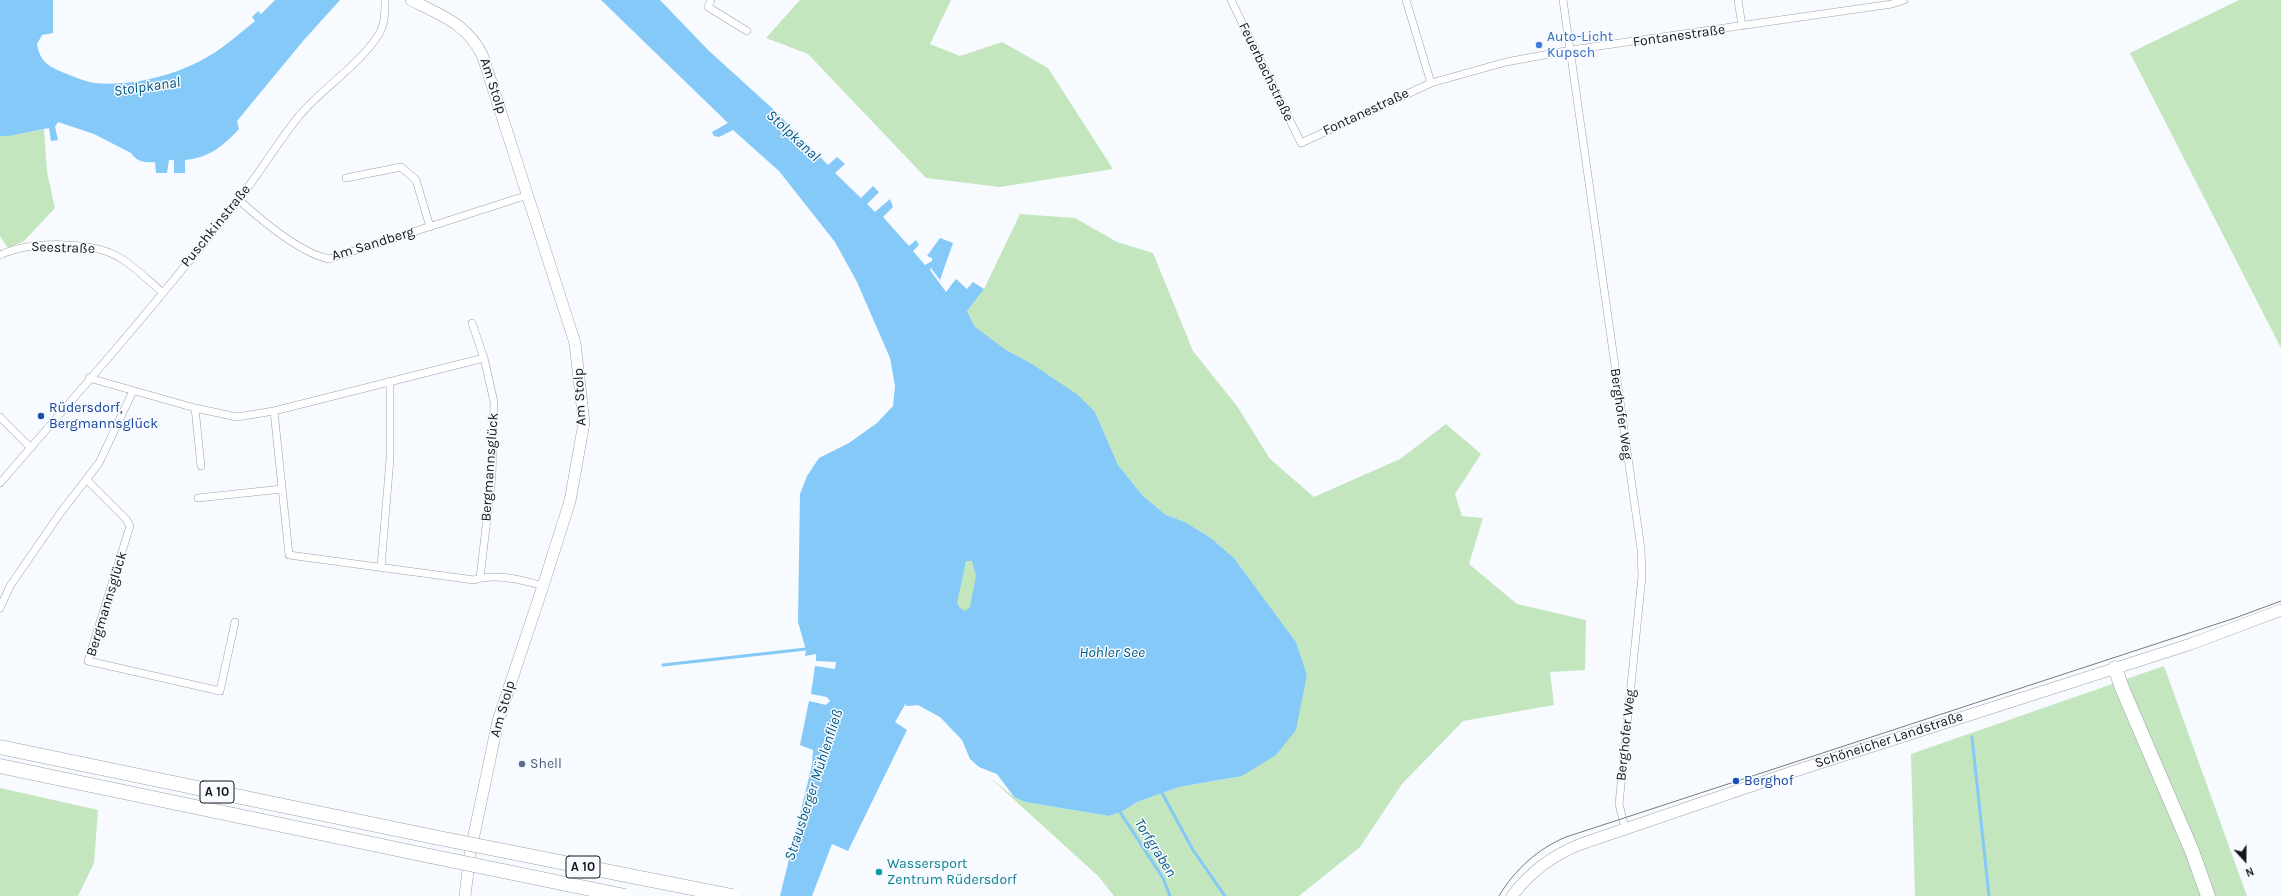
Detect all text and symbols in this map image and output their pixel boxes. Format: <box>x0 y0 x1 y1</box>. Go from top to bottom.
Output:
street label: Feuerbachstraße <box>1235 20 1297 124</box>
street label: Fontanestraße <box>1632 21 1726 51</box>
place label: Auto-Licht Kupsch <box>1547 29 1613 62</box>
marker: Auto-Licht Kupsch <box>1534 40 1544 50</box>
street label: Am Stolp <box>476 56 510 116</box>
water label: Stolpkanal <box>113 73 181 101</box>
street label: Fontanestraße <box>1320 85 1412 139</box>
water label: Stolpkanal <box>762 107 824 165</box>
street label: Puschkinstraße <box>178 181 254 271</box>
street label: Am Sandberg <box>330 223 416 265</box>
street label: Seestraße <box>31 238 95 258</box>
street label: Berghofer Weg <box>1606 367 1636 461</box>
street label: Am Stolp <box>570 368 590 426</box>
place label: Rüdersdorf, Bergmannsglück <box>49 400 158 432</box>
marker: Rüdersdorf, Bergmannsglück <box>36 411 46 421</box>
street label: Bergmannsglück <box>478 412 502 522</box>
street label: Bergmannsglück <box>83 549 131 659</box>
water label: Hohler See <box>1079 644 1145 662</box>
street label: Am Stolp <box>487 679 519 739</box>
street label: Berghofer Weg <box>1613 688 1639 782</box>
water label: Strausberger Mühlenfließ <box>781 707 847 863</box>
street label: Schöneicher Landstraße <box>1813 708 1965 772</box>
place label: Shell <box>530 756 562 772</box>
marker: Shell <box>517 759 527 769</box>
place label: Berghof <box>1744 773 1794 789</box>
marker: Berghof <box>1731 776 1741 786</box>
road number: A 10 <box>200 781 234 803</box>
water label: Torfgraben <box>1130 815 1180 881</box>
north arrow <box>2225 840 2265 880</box>
road number: A 10 <box>566 856 600 878</box>
place label: Wassersport Zentrum Rüdersdorf <box>887 856 1017 888</box>
text: N <box>2243 864 2255 879</box>
marker: Wassersport Zentrum Rüdersdorf <box>874 867 884 877</box>

